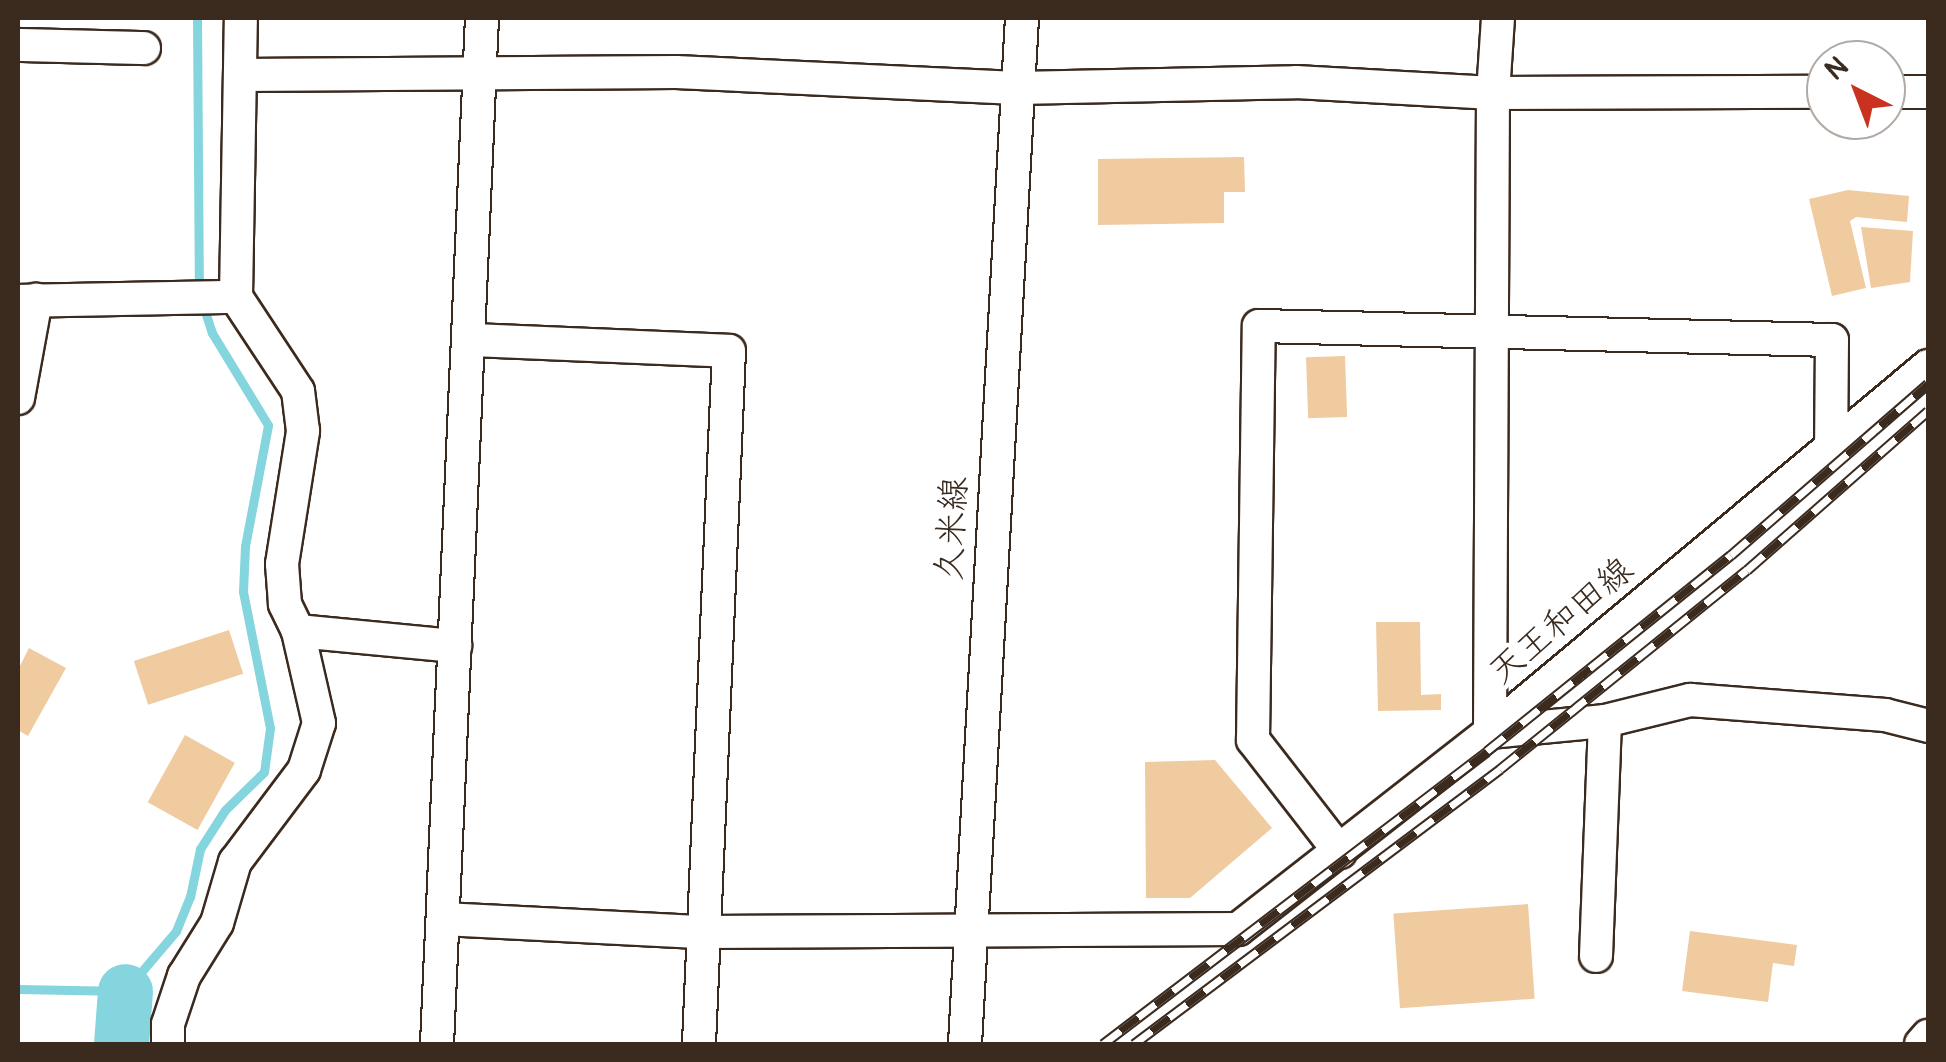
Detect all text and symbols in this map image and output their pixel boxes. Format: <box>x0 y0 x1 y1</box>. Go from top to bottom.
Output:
north arrow <box>1806 40 1906 140</box>
text: N <box>1818 49 1856 88</box>
street label: 久米線 <box>928 475 976 583</box>
street label: 天王和田線 <box>1480 549 1642 693</box>

